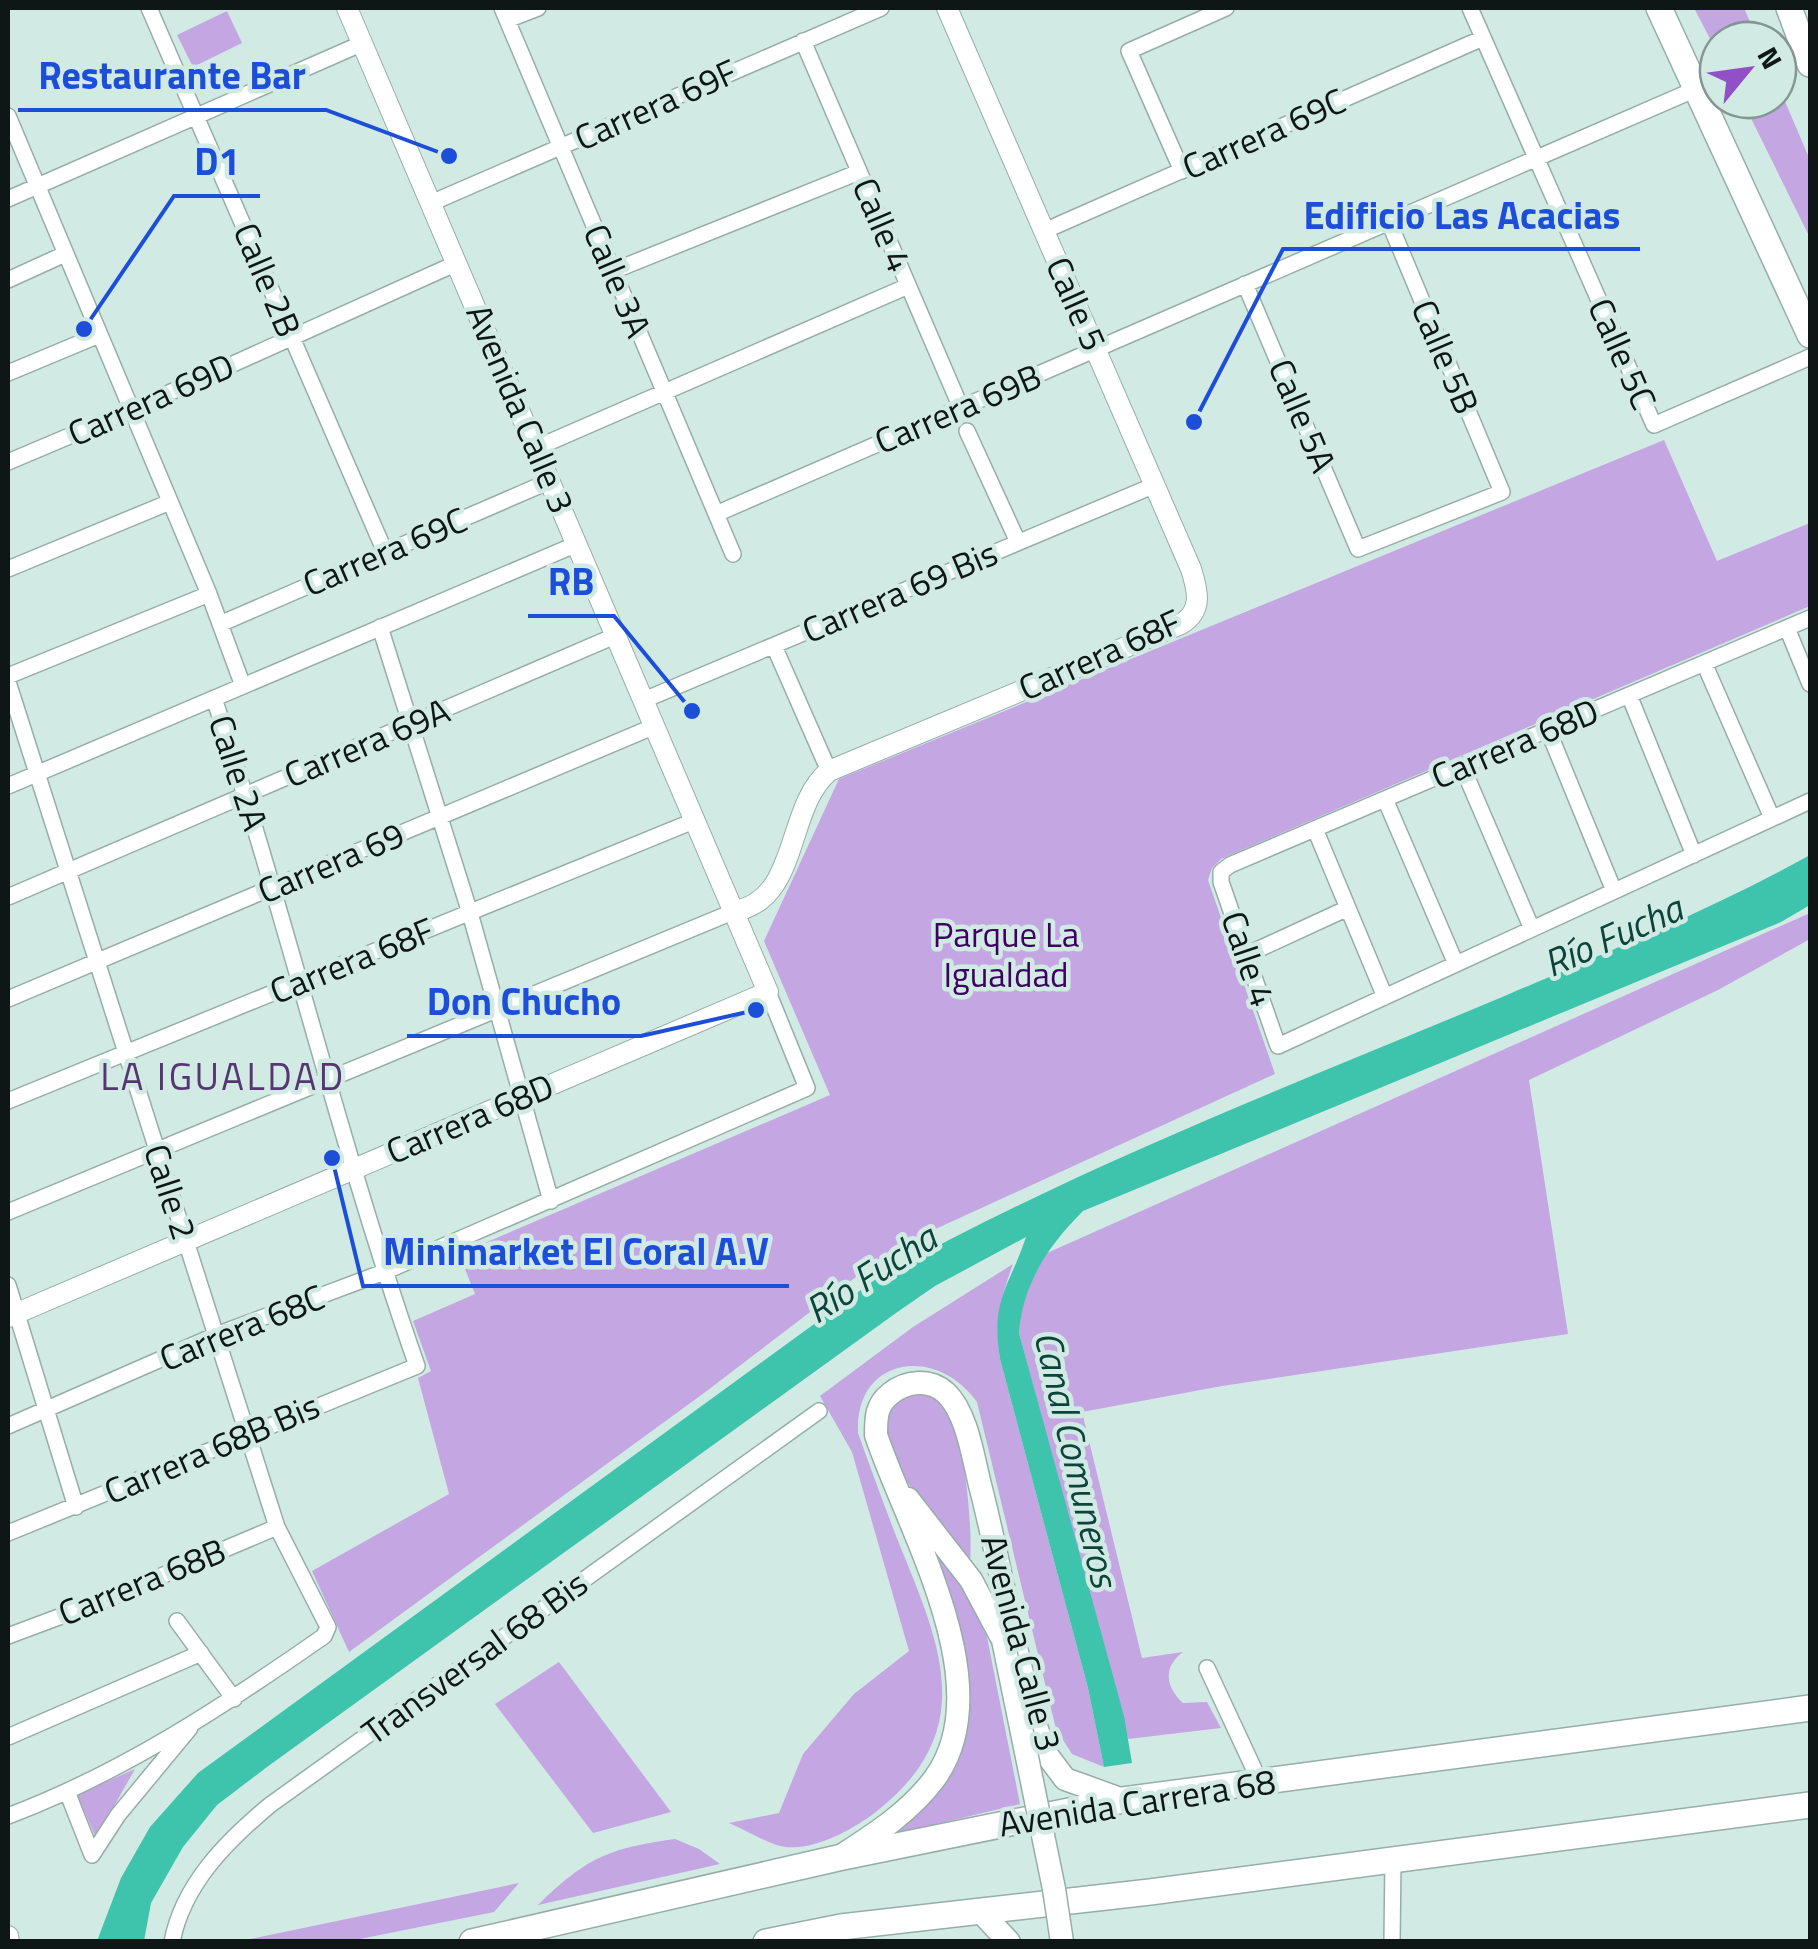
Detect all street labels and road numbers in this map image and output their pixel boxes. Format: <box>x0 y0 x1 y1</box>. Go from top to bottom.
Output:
street label: Carrera 69F <box>566 44 746 164</box>
street label: Carrera 69C <box>1173 73 1354 193</box>
street label: Calle 4 <box>839 169 927 280</box>
street label: Calle 2B <box>220 214 316 345</box>
street label: Calle 3A <box>570 215 666 346</box>
street label: Calle 5 <box>1032 248 1121 359</box>
street label: Calle 5C <box>1575 289 1671 418</box>
street label: Calle 5B <box>1398 291 1494 422</box>
street label: Avenida Calle 3 <box>453 296 589 522</box>
street label: Carrera 69D <box>59 338 243 460</box>
street label: Carrera 69B <box>866 349 1049 467</box>
street label: Calle 5A <box>1255 350 1351 481</box>
street label: Carrera 69C <box>294 492 475 610</box>
street label: Carrera 69 Bis <box>793 526 1006 657</box>
street label: Carrera 68F <box>1010 594 1190 714</box>
street label: Carrera 69A <box>275 683 458 801</box>
street label: Carrera 68D <box>1422 684 1607 803</box>
street label: Calle 2A <box>195 708 283 838</box>
street label: Carrera 69 <box>249 807 412 917</box>
street label: Carrera 68F <box>261 903 442 1018</box>
street label: Calle 4 <box>1208 904 1290 1014</box>
street label: Carrera 68D <box>377 1059 562 1178</box>
street label: Calle 2 <box>130 1137 212 1247</box>
street label: Carrera 68C <box>151 1270 332 1385</box>
street label: Carrera 68B Bis <box>95 1378 328 1518</box>
street label: Carrera 68B <box>50 1523 233 1639</box>
street label: Avenida Calle 3 <box>967 1528 1077 1757</box>
street label: Transversal 68 Bis <box>350 1557 599 1758</box>
street label: Avenida Carrera 68 <box>995 1753 1279 1851</box>

